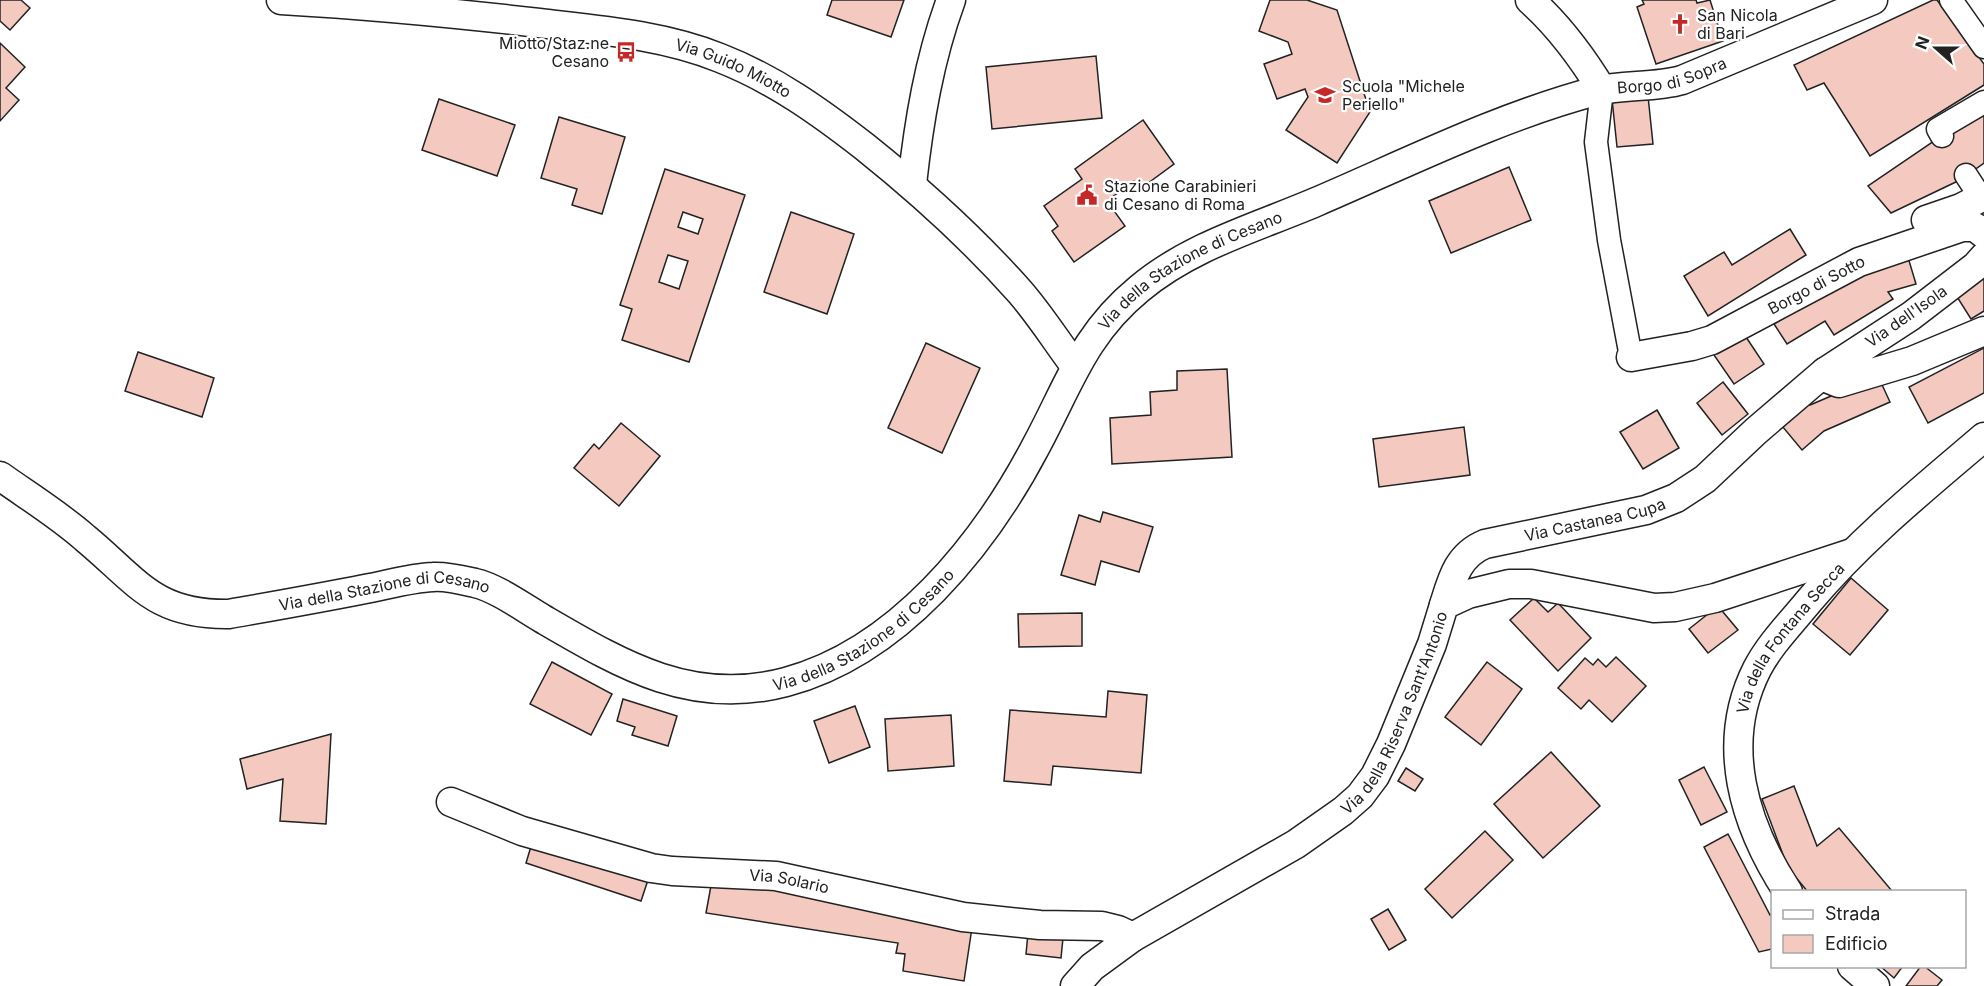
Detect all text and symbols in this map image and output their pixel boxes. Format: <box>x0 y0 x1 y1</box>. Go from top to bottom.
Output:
place label: San Nicola di Bari <box>1697 5 1778 43</box>
church icon: San Nicola di Bari <box>1668 12 1692 36</box>
north arrow <box>1906 18 1966 78</box>
place label: Miotto/Staz.ne Cesano <box>499 33 609 71</box>
text: N <box>1910 33 1934 52</box>
street label: Via Guido Miotto <box>673 34 795 102</box>
bus stop icon: Miotto/Staz.ne Cesano <box>614 40 638 64</box>
street label: Borgo di Sopra <box>1616 53 1729 97</box>
place label: Scuola "Michele Periello" <box>1342 76 1465 114</box>
school or university icon: Scuola "Michele Periello" <box>1313 83 1337 107</box>
place label: Stazione Carabinieri di Cesano di Roma <box>1104 176 1256 214</box>
public building icon: Stazione Carabinieri di Cesano di Roma <box>1075 183 1099 207</box>
street label: Via della Stazione di Cesano <box>1094 207 1285 334</box>
street label: Borgo di Sotto <box>1764 251 1867 319</box>
street label: Via dell'Isola <box>1861 280 1951 352</box>
street label: Via Castanea Cupa <box>1522 493 1668 545</box>
street label: Via della Fontana Secca <box>1732 558 1849 715</box>
street label: Via della Stazione di Cesano <box>771 565 958 695</box>
street label: Via della Stazione di Cesano <box>277 567 493 615</box>
street label: Via della Riserva Sant'Antonio <box>1336 609 1451 818</box>
street label: Via Solario <box>749 865 831 897</box>
legend <box>1771 890 1966 968</box>
text: Strada <box>1825 903 1880 924</box>
text: Edificio <box>1825 933 1888 954</box>

